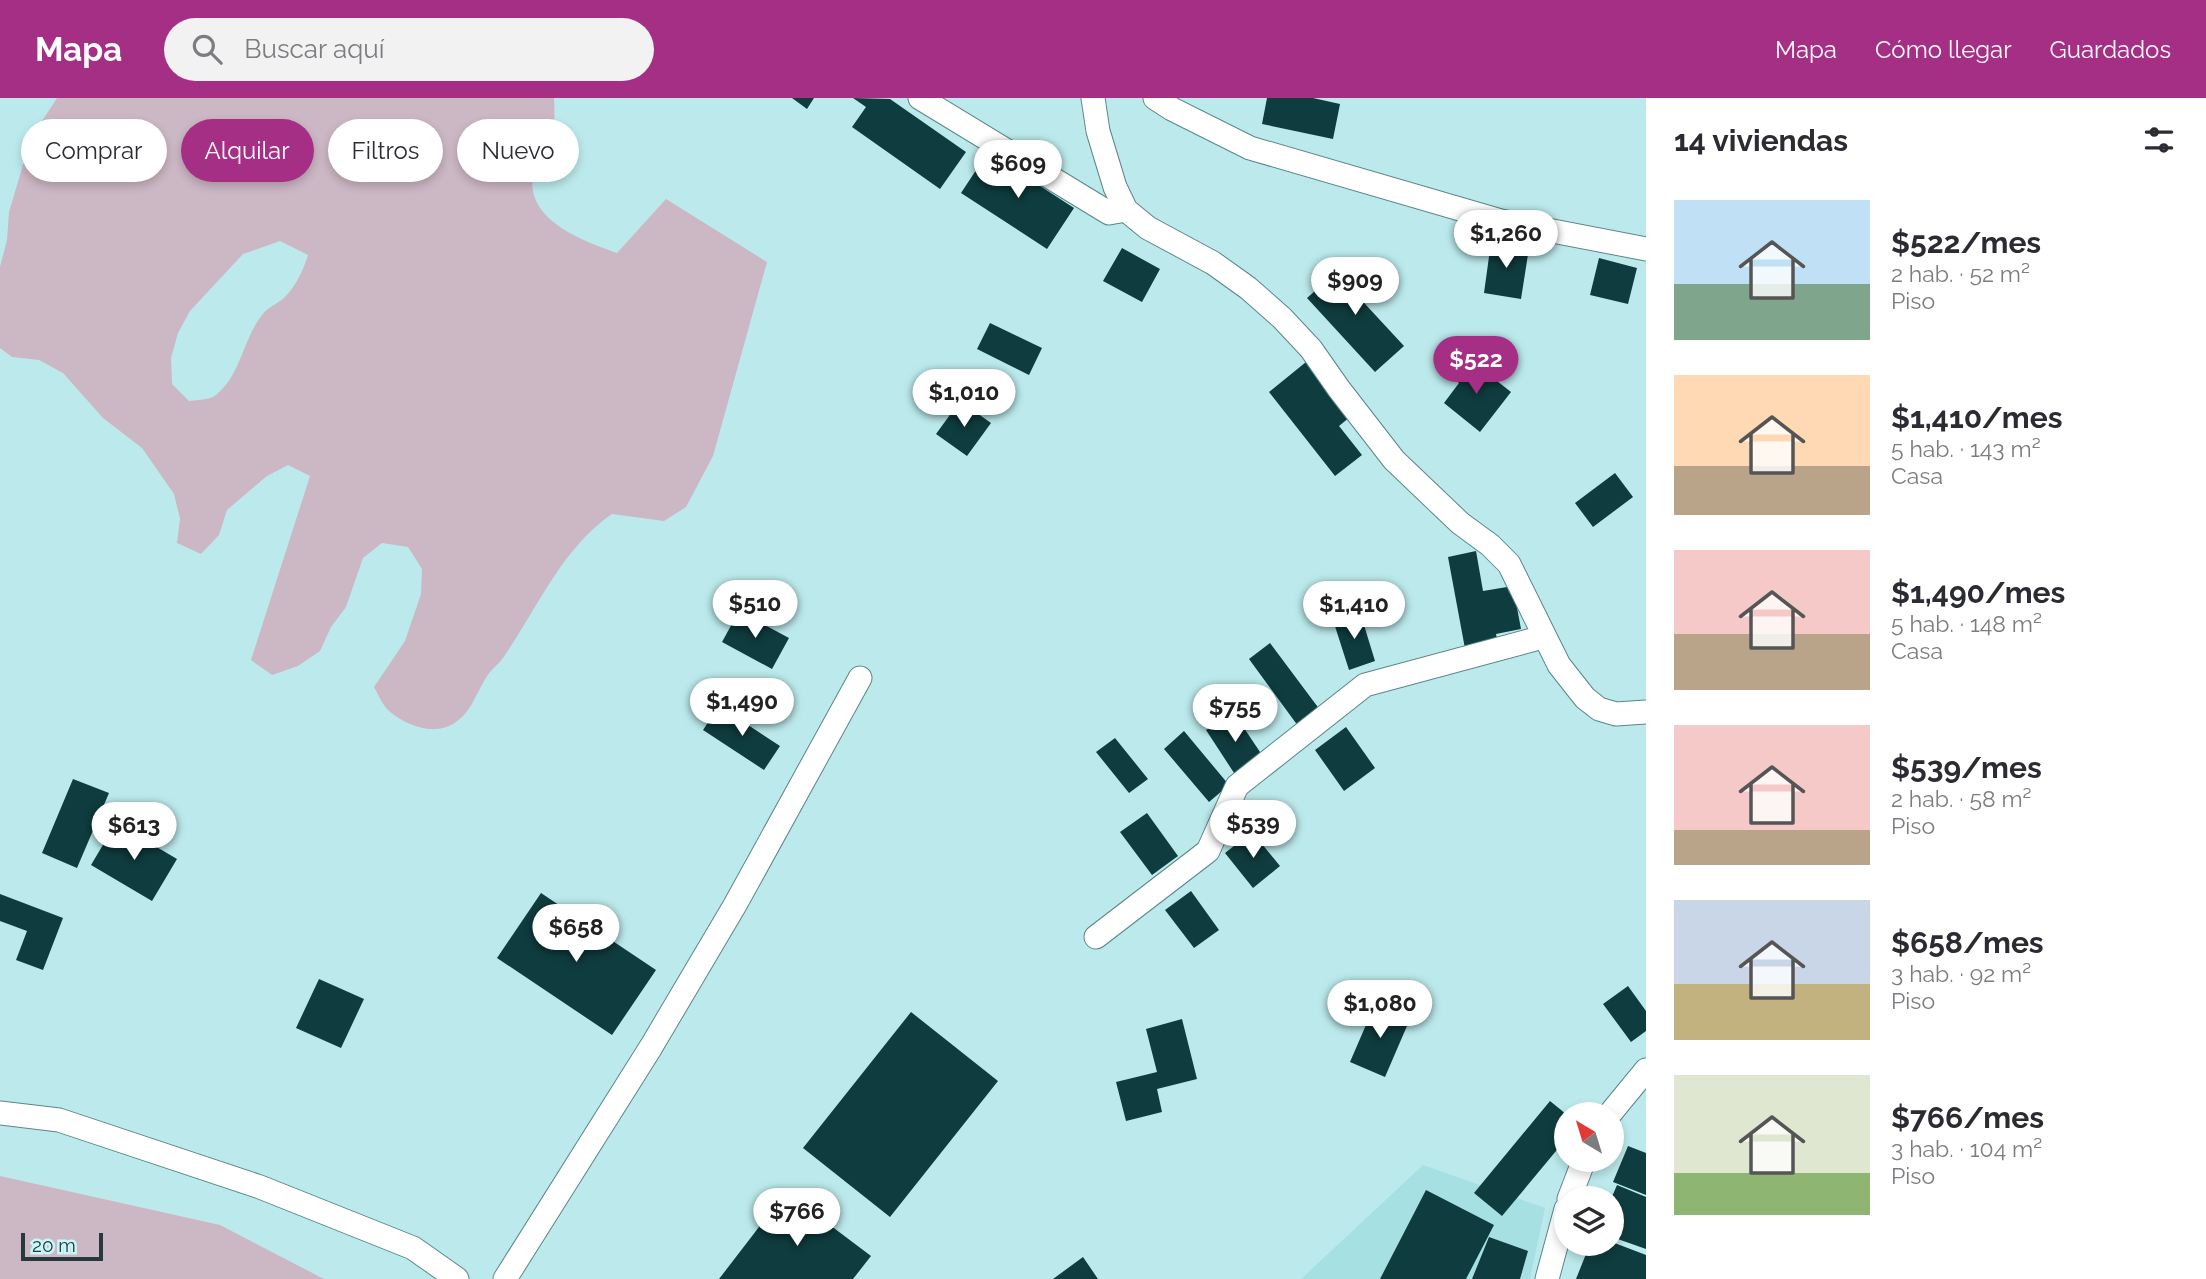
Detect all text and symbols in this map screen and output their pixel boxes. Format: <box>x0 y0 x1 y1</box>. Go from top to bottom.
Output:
search box <box>164 18 654 81</box>
text: Mapa <box>35 30 122 69</box>
icon: search <box>188 30 226 68</box>
text: Buscar aquí <box>244 34 384 64</box>
text: Mapa <box>1775 35 1837 64</box>
text: Cómo llegar <box>1875 35 2012 64</box>
text: Guardados <box>2050 35 2171 64</box>
chip: Comprar <box>21 119 167 182</box>
chip: Alquilar <box>181 119 314 182</box>
chip: Filtros <box>328 119 443 182</box>
chip: Nuevo <box>457 119 579 182</box>
icon: filters <box>2140 121 2178 159</box>
text: 14 viviendas <box>1674 123 1848 158</box>
pin: $609 <box>977 140 1059 200</box>
text: $609 <box>990 149 1046 176</box>
pin: $1,260 <box>1449 211 1563 270</box>
text: $1,260 <box>1470 219 1542 246</box>
text: $522/mes <box>1891 225 2041 260</box>
icon: home <box>1730 228 1814 312</box>
pin: $909 <box>1314 258 1396 317</box>
text: 2 hab. · 52 m² <box>1891 260 2030 287</box>
text: $909 <box>1327 266 1383 293</box>
text: Piso <box>1891 287 1935 314</box>
pin: $522 <box>1435 336 1517 396</box>
text: $522 <box>1449 345 1503 372</box>
pin: $1,010 <box>907 370 1021 429</box>
text: $1,010 <box>929 378 999 405</box>
text: $1,410/mes <box>1891 400 2063 435</box>
icon: home <box>1730 403 1814 487</box>
text: 5 hab. · 143 m² <box>1891 435 2041 462</box>
text: Casa <box>1891 462 1943 489</box>
text: $1,490/mes <box>1891 575 2065 610</box>
icon: home <box>1730 578 1814 662</box>
pin: $510 <box>714 580 796 640</box>
pin: $1,410 <box>1297 582 1411 641</box>
text: $510 <box>729 589 781 616</box>
text: $1,410 <box>1319 590 1389 617</box>
text: 5 hab. · 148 m² <box>1891 610 2042 637</box>
text: Casa <box>1891 637 1943 664</box>
pin: $1,490 <box>685 678 799 738</box>
pin: $755 <box>1194 684 1276 744</box>
text: $1,490 <box>706 687 778 714</box>
text: $755 <box>1209 693 1261 720</box>
text: $539/mes <box>1891 750 2042 785</box>
icon: home <box>1730 753 1814 837</box>
text: 2 hab. · 58 m² <box>1891 785 2032 812</box>
pin: $539 <box>1212 800 1294 860</box>
pin: $613 <box>93 802 175 862</box>
text: $539 <box>1226 809 1280 836</box>
text: $613 <box>108 811 160 838</box>
text: Piso <box>1891 812 1935 839</box>
pin: $658 <box>535 904 617 964</box>
text: $658 <box>548 913 604 940</box>
text: $658/mes <box>1891 925 2044 960</box>
icon: home <box>1730 928 1814 1012</box>
text: 3 hab. · 92 m² <box>1891 960 2031 987</box>
pin: $1,080 <box>1323 981 1437 1040</box>
text: Piso <box>1891 987 1935 1014</box>
text: $1,080 <box>1343 989 1417 1016</box>
text: $766/mes <box>1891 1100 2044 1135</box>
north arrow <box>1554 1102 1624 1172</box>
map controls <box>1554 1102 1624 1256</box>
icon: home <box>1730 1103 1814 1187</box>
text: 3 hab. · 104 m² <box>1891 1135 2042 1162</box>
text: Piso <box>1891 1162 1935 1189</box>
button: layers <box>1554 1186 1624 1256</box>
pin: $766 <box>756 1188 838 1248</box>
text: $766 <box>769 1197 825 1224</box>
scale bar <box>21 1230 103 1262</box>
text: 20 m <box>32 1234 76 1256</box>

